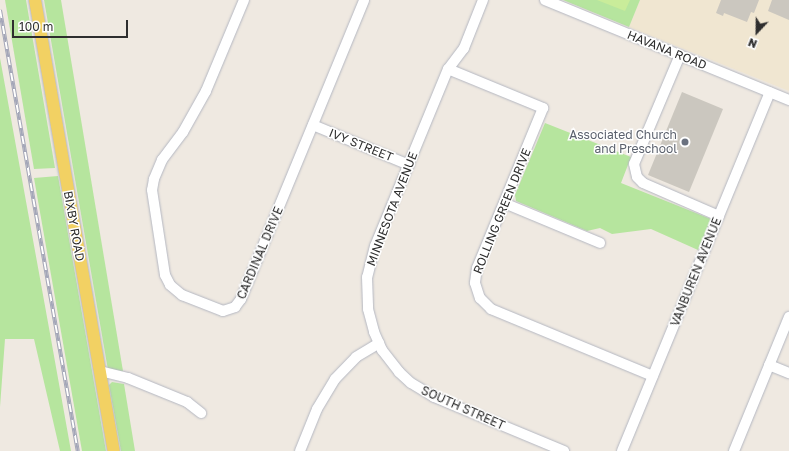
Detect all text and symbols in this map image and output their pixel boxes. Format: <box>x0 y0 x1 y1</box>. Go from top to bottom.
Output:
scale bar <box>14 12 130 38</box>
north arrow <box>737 12 777 52</box>
text: 100 m <box>19 19 53 34</box>
street label: HAVANA ROAD <box>625 28 709 72</box>
text: N <box>746 36 759 51</box>
street label: IVY STREET <box>327 126 395 164</box>
place label: Associated Church and Preschool <box>569 128 677 156</box>
marker: Associated Church and Preschool <box>680 137 690 147</box>
street label: ROLLING GREEN DRIVE <box>470 146 534 276</box>
street label: MINNESOTA AVENUE <box>364 150 420 268</box>
street label: BIXBY ROAD <box>61 190 87 262</box>
street label: CARDINAL DRIVE <box>234 205 286 301</box>
street label: VANBUREN AVENUE <box>668 216 724 328</box>
street label: SOUTH STREET <box>419 383 507 433</box>

